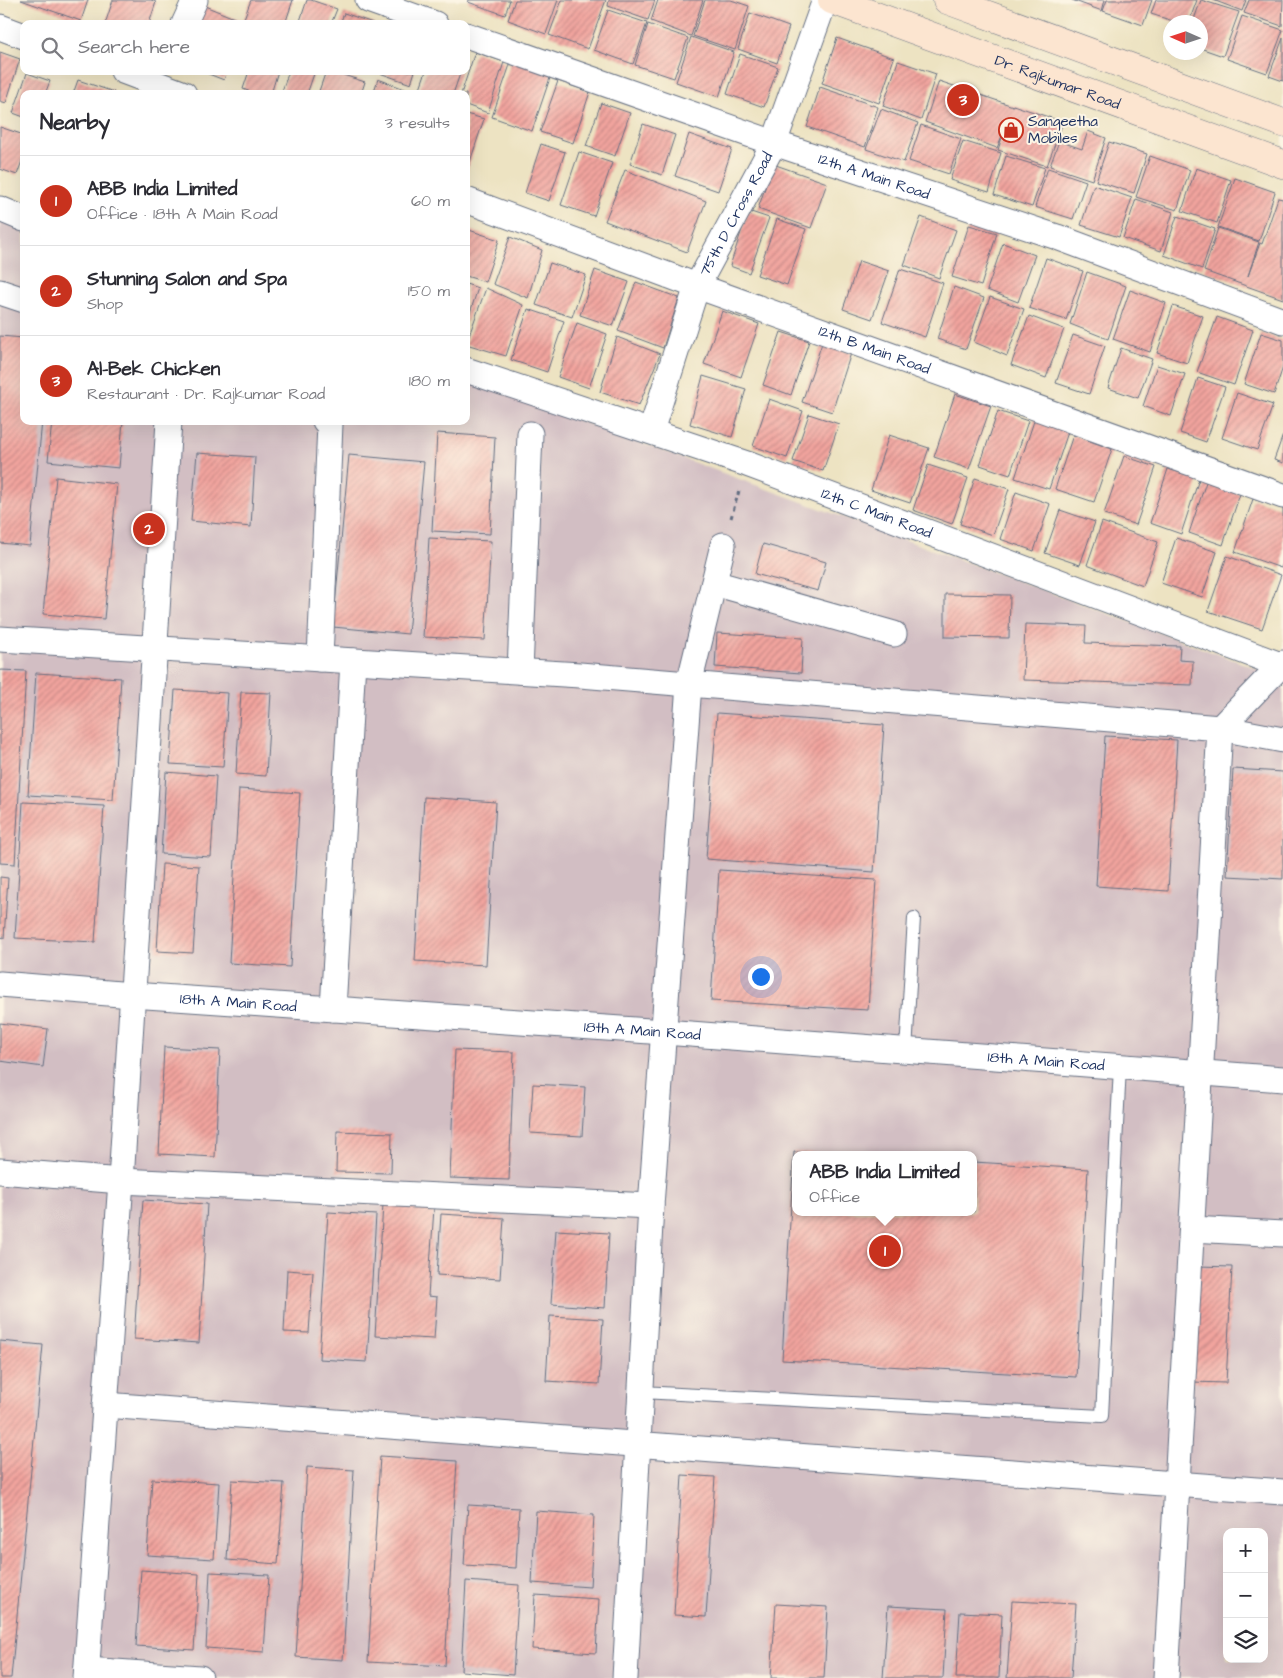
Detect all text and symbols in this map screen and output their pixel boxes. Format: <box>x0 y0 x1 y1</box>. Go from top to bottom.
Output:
north arrow <box>1163 15 1208 60</box>
search box <box>20 20 470 75</box>
icon: search <box>38 34 66 62</box>
text: Search here <box>78 34 190 61</box>
street label: Dr. Rajkumar Road <box>992 50 1123 115</box>
pin: 3 <box>947 81 979 119</box>
text: Nearby <box>40 108 110 137</box>
place label: Sangeetha Mobiles <box>1028 111 1098 149</box>
text: 3 results <box>385 112 450 134</box>
shop icon: Sangeetha Mobiles <box>998 117 1024 143</box>
street label: 75th D Cross Road <box>694 148 778 280</box>
street label: 12th A Main Road <box>816 149 933 205</box>
text: ABB India Limited <box>87 176 237 203</box>
text: 1 <box>55 190 57 212</box>
text: 60 m <box>411 190 450 212</box>
text: Office · 18th A Main Road <box>87 203 278 225</box>
text: Stunning Salon and Spa <box>87 266 287 293</box>
text: 2 <box>51 280 61 302</box>
text: 150 m <box>408 280 450 302</box>
text: Shop <box>87 293 123 315</box>
street label: 12th B Main Road <box>816 320 933 380</box>
text: Al-Bek Chicken <box>87 356 220 383</box>
text: 3 <box>52 370 60 392</box>
text: 180 m <box>409 370 450 392</box>
text: Restaurant · Dr. Rajkumar Road <box>87 383 325 405</box>
street label: 12th C Main Road <box>818 483 935 544</box>
pin: 2 <box>133 510 165 548</box>
your location <box>748 964 774 990</box>
street label: 18th A Main Road <box>179 988 298 1017</box>
street label: 18th A Main Road <box>583 1016 702 1046</box>
street label: 18th A Main Road <box>987 1047 1106 1076</box>
popup <box>792 1151 977 1216</box>
text: ABB India Limited <box>809 1159 960 1186</box>
text: Office <box>809 1186 860 1208</box>
pin: 1 <box>869 1232 901 1270</box>
map controls <box>1223 1528 1268 1663</box>
button: + <box>1223 1528 1268 1573</box>
button: − <box>1223 1573 1268 1618</box>
button: layers <box>1223 1618 1268 1663</box>

